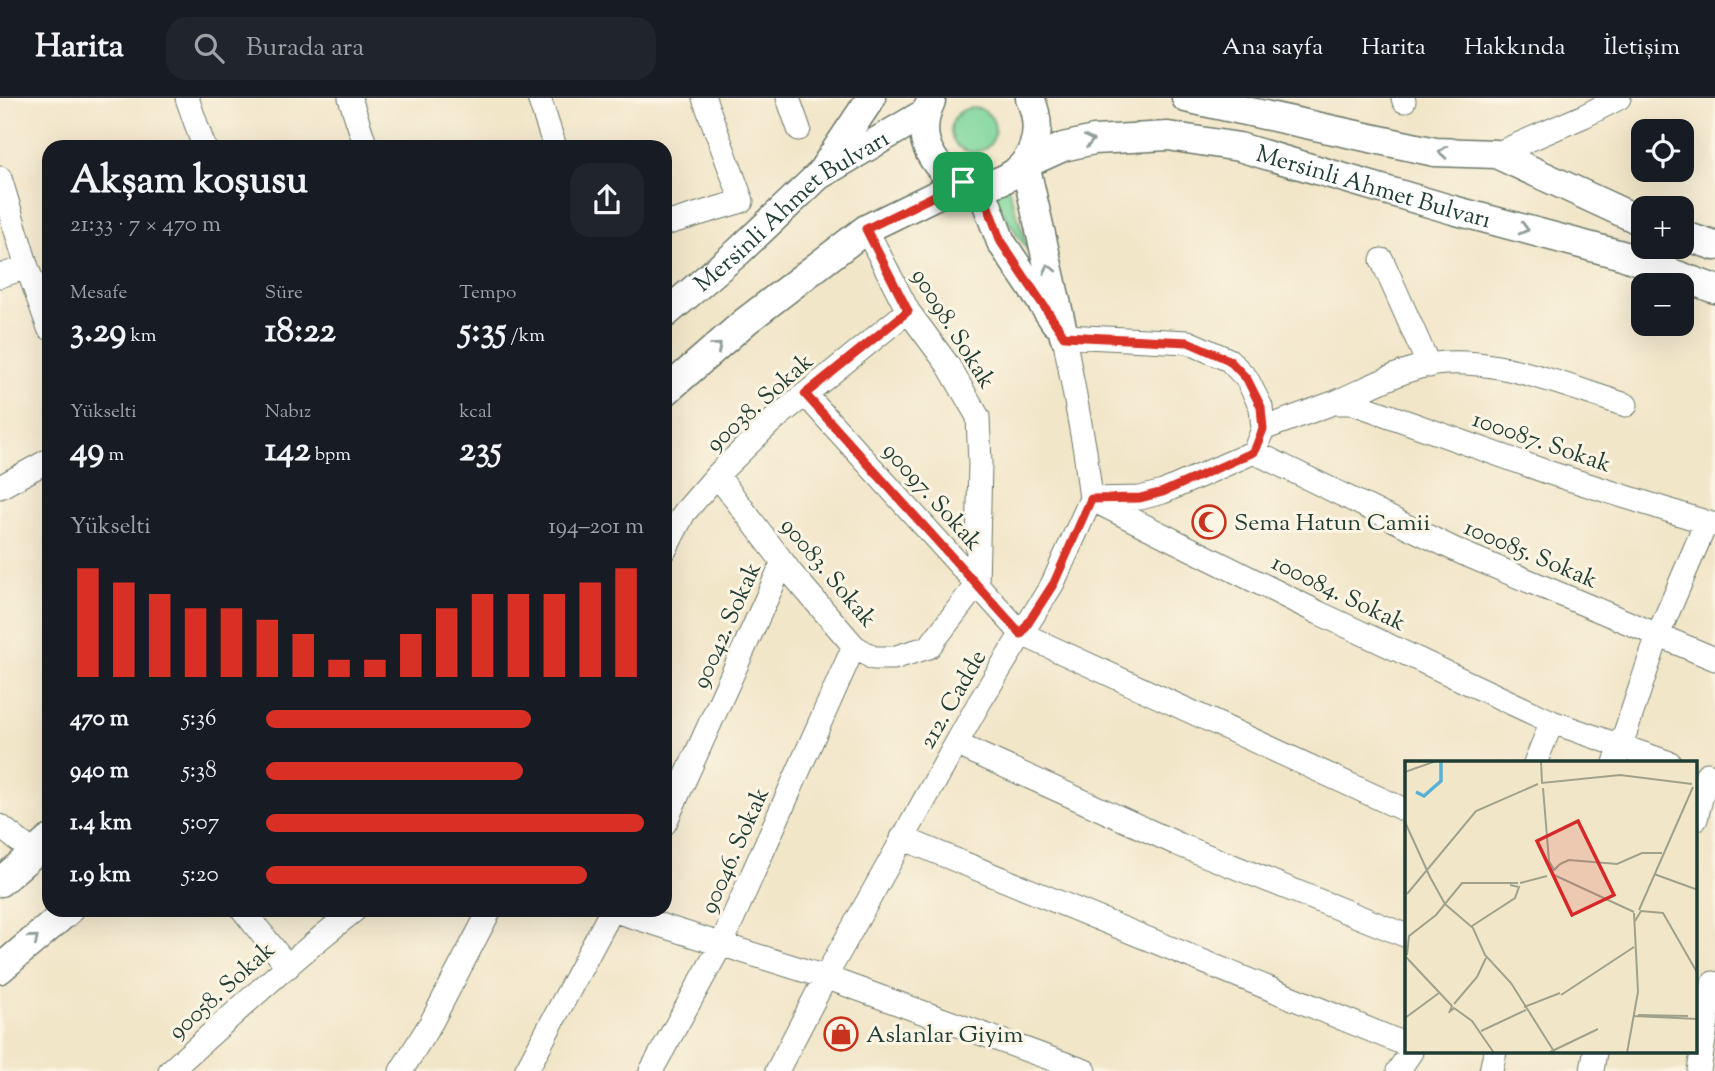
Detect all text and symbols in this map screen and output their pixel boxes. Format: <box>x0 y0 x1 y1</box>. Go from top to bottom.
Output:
search box <box>166 17 656 80</box>
text: Harita <box>35 24 124 72</box>
icon: search <box>190 29 228 67</box>
text: Burada ara <box>246 30 364 67</box>
text: Ana sayfa <box>1222 31 1323 65</box>
text: Harita <box>1361 31 1426 65</box>
text: Hakkında <box>1464 31 1565 65</box>
text: İletişim <box>1603 31 1680 65</box>
map controls <box>1631 119 1694 336</box>
button: locate <box>1631 119 1694 182</box>
street label: Mersinli Ahmet Bulvarı <box>688 123 896 301</box>
one-way arrow <box>1083 135 1095 150</box>
street label: Mersinli Ahmet Bulvarı <box>1252 138 1494 238</box>
one-way arrow <box>1437 145 1448 160</box>
pin <box>933 152 993 212</box>
text: Akşam koşusu <box>70 156 308 210</box>
button: share <box>570 163 644 237</box>
icon: arrive <box>944 163 982 201</box>
button: + <box>1631 196 1694 259</box>
text: 21:33 · 7 × 470 m <box>70 209 221 242</box>
one-way arrow <box>1518 221 1530 235</box>
street label: 90098. Sokak <box>902 262 1003 396</box>
one-way arrow <box>1043 263 1058 275</box>
button: − <box>1631 273 1694 336</box>
text: Mesafe <box>70 280 127 307</box>
text: Süre <box>265 280 303 307</box>
text: Tempo <box>459 280 516 307</box>
text: 3.29 <box>70 307 126 358</box>
text: 18:22 <box>265 307 336 358</box>
text: 5:35 <box>459 307 507 358</box>
text: km <box>126 323 156 350</box>
text: /km <box>507 323 545 350</box>
one-way arrow <box>708 343 721 355</box>
street label: 90038. Sokak <box>699 346 822 461</box>
text: Yükselti <box>70 399 137 426</box>
text: Nabız <box>265 399 311 426</box>
text: kcal <box>459 399 492 426</box>
street label: 100087. Sokak <box>1467 403 1615 483</box>
text: 49 <box>70 426 104 477</box>
text: 142 <box>265 426 311 477</box>
text: 235 <box>459 426 502 477</box>
street label: 90097. Sokak <box>874 436 989 559</box>
text: m <box>104 442 124 469</box>
text: bpm <box>311 442 351 469</box>
mosque icon: Sema Hatun Camii <box>1190 503 1228 541</box>
place label: Sema Hatun Camii <box>1234 507 1430 541</box>
text: Yükselti <box>70 511 151 544</box>
text: 194–201 m <box>548 511 644 544</box>
street label: 90083. Sokak <box>771 511 884 636</box>
street label: 100085. Sokak <box>1458 511 1602 598</box>
street label: 100084. Sokak <box>1265 547 1411 641</box>
street label: 90042. Sokak <box>685 557 771 694</box>
street label: 212. Cadde <box>912 644 996 756</box>
text: 470 m <box>70 703 129 736</box>
text: 5:36 <box>182 703 216 736</box>
text: 940 m <box>70 755 129 788</box>
text: 5:38 <box>182 755 217 788</box>
inset map <box>1405 761 1698 1054</box>
street label: 90046. Sokak <box>693 782 779 919</box>
text: 1.4 km <box>70 807 132 840</box>
text: 5:07 <box>182 807 219 840</box>
text: 1.9 km <box>70 859 131 892</box>
text: 5:20 <box>182 859 219 892</box>
street label: 90058. Sokak <box>162 934 283 1049</box>
one-way arrow <box>26 935 39 947</box>
shop icon: Aslanlar Giyim <box>822 1015 860 1053</box>
place label: Aslanlar Giyim <box>866 1019 1023 1053</box>

